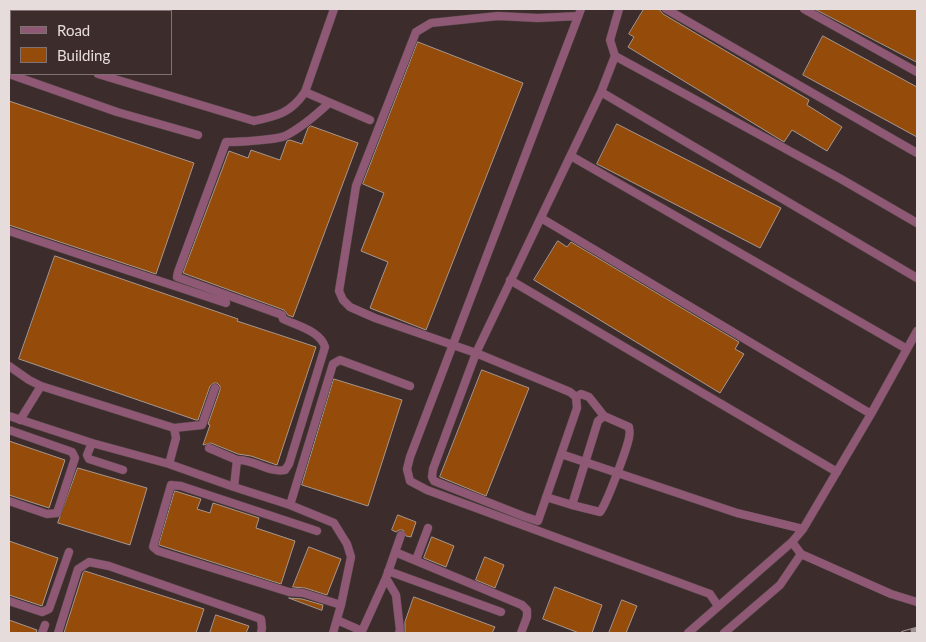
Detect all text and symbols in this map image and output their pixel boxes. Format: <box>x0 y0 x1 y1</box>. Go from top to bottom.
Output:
legend <box>10 10 172 75</box>
text: Road <box>57 21 90 39</box>
text: Building <box>57 46 110 64</box>

